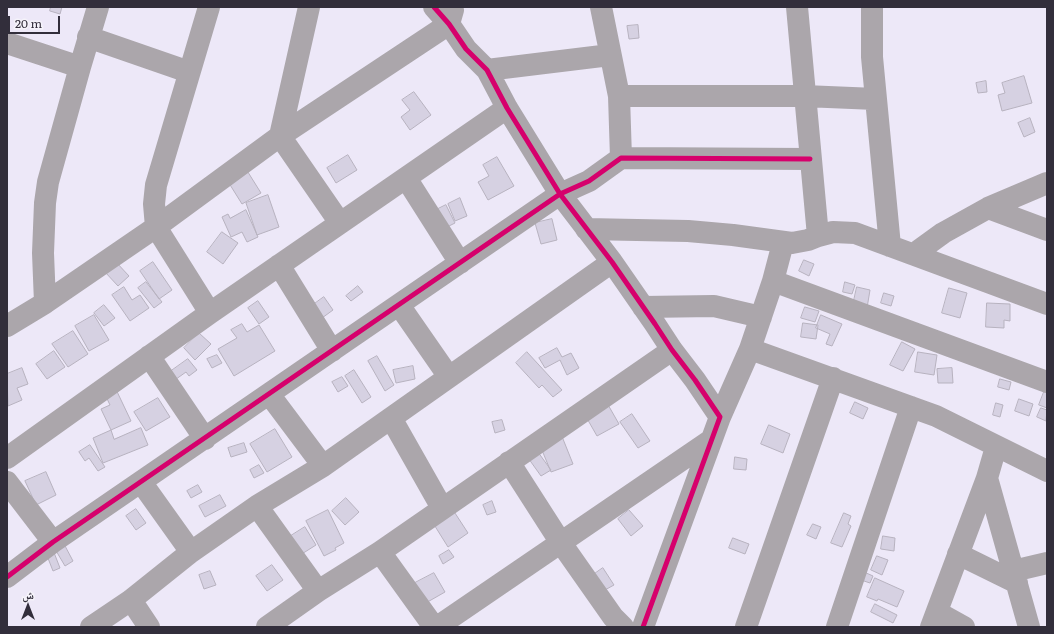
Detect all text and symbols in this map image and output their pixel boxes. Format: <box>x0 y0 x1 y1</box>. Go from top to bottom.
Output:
scale bar <box>10 8 62 34</box>
text: 20 m <box>15 14 42 32</box>
north arrow <box>8 586 48 626</box>
text: ش <box>22 586 34 602</box>

